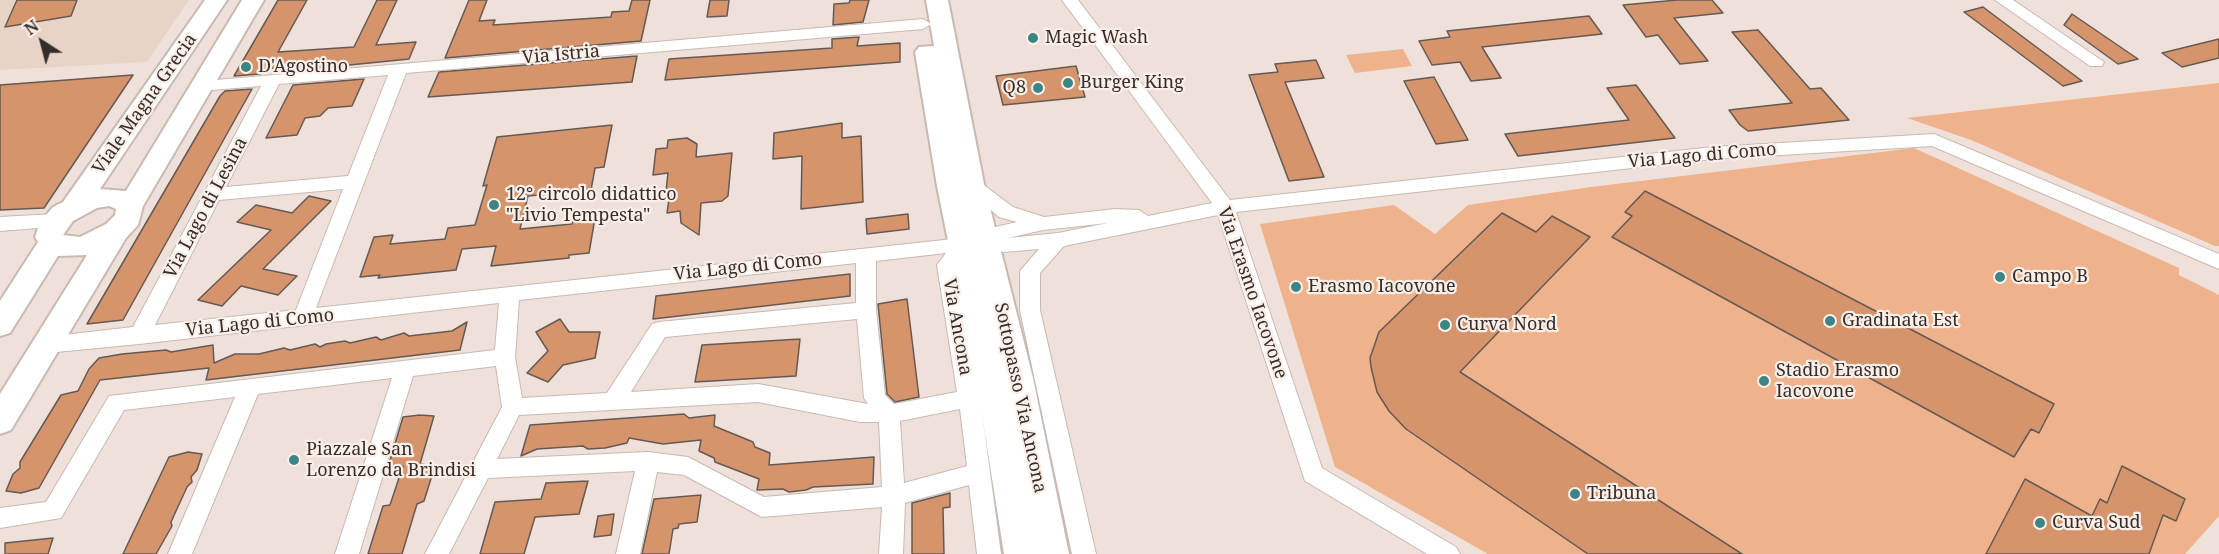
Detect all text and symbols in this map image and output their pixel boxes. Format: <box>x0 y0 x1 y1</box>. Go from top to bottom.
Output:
north arrow <box>12 12 72 72</box>
text: N <box>20 15 43 40</box>
place label: Magic Wash <box>1045 27 1148 49</box>
street label: Viale Magna Grecia <box>88 30 202 178</box>
marker: Magic Wash <box>1026 31 1040 45</box>
street label: Via Istria <box>521 41 601 69</box>
place label: D'Agostino <box>258 56 348 78</box>
marker: D'Agostino <box>239 60 253 74</box>
place label: Burger King <box>1080 72 1184 94</box>
marker: Burger King <box>1061 76 1075 90</box>
place label: Q8 <box>1003 77 1026 99</box>
marker: Q8 <box>1031 81 1045 95</box>
street label: Via Lago di Lesina <box>160 134 252 282</box>
street label: Via Lago di Como <box>1627 139 1777 173</box>
place label: 12° circolo didattico "Livio Tempesta" <box>506 184 677 226</box>
marker: 12° circolo didattico "Livio Tempesta" <box>487 198 501 212</box>
street label: Via Erasmo Iacovone <box>1212 204 1292 382</box>
street label: Via Lago di Como <box>673 248 823 286</box>
place label: Campo B <box>2012 266 2088 288</box>
marker: Campo B <box>1993 270 2007 284</box>
place label: Erasmo Iacovone <box>1308 276 1456 298</box>
street label: Via Ancona <box>938 277 976 377</box>
marker: Erasmo Iacovone <box>1289 280 1303 294</box>
street label: Sottopasso Via Ancona <box>989 301 1051 495</box>
street label: Via Lago di Como <box>185 304 335 342</box>
place label: Gradinata Est <box>1842 310 1958 332</box>
place label: Curva Nord <box>1457 314 1557 336</box>
marker: Gradinata Est <box>1823 314 1837 328</box>
marker: Curva Nord <box>1438 318 1452 332</box>
place label: Stadio Erasmo Iacovone <box>1776 360 1899 403</box>
marker: Stadio Erasmo Iacovone <box>1757 374 1771 388</box>
place label: Piazzale San Lorenzo da Brindisi <box>306 439 476 482</box>
marker: Piazzale San Lorenzo da Brindisi <box>287 453 301 467</box>
place label: Tribuna <box>1587 483 1656 505</box>
marker: Tribuna <box>1568 487 1582 501</box>
place label: Curva Sud <box>2052 512 2140 534</box>
marker: Curva Sud <box>2033 516 2047 530</box>

